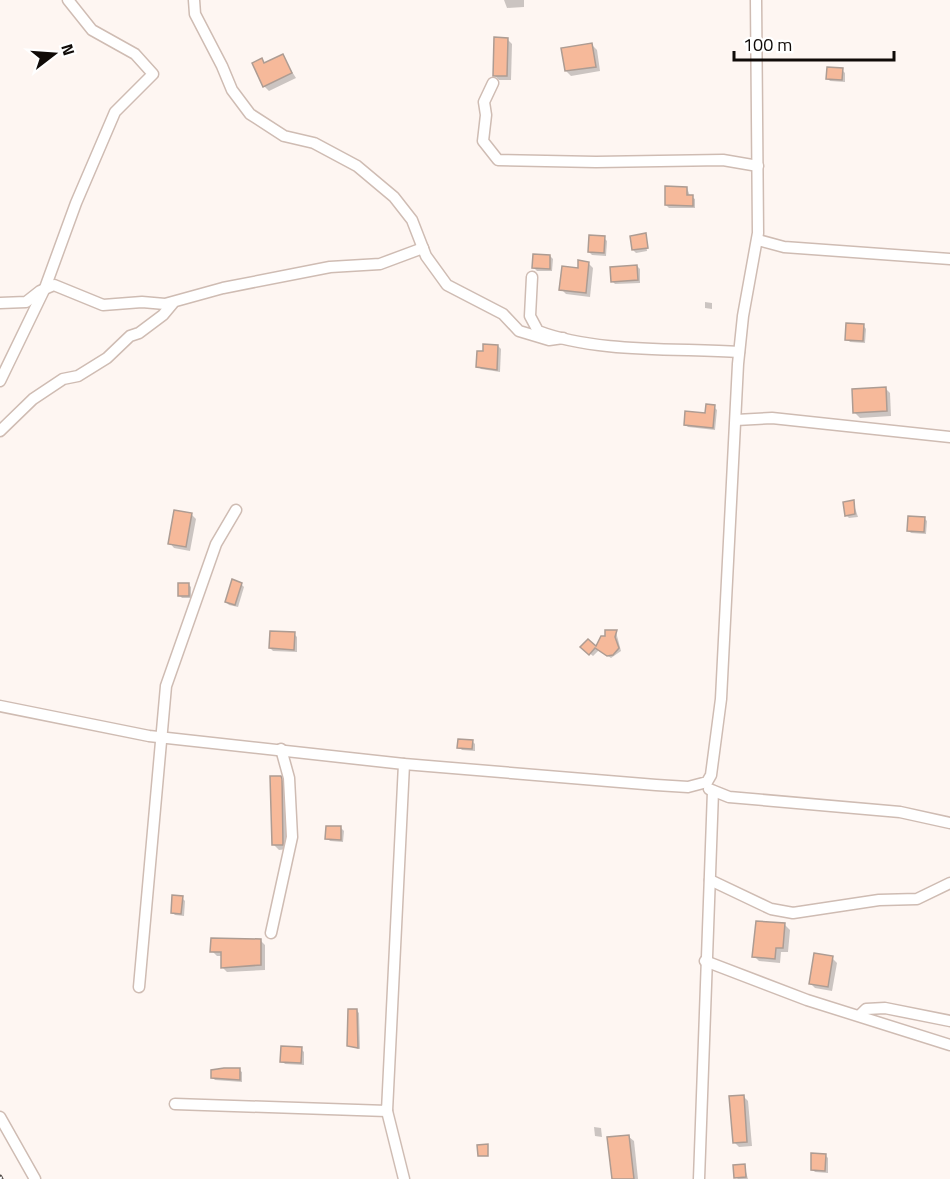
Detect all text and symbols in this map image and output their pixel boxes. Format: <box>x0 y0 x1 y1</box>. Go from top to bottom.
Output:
north arrow <box>24 24 84 84</box>
scale bar <box>734 24 894 62</box>
text: 100 m <box>743 31 792 58</box>
text: N <box>55 41 81 58</box>

